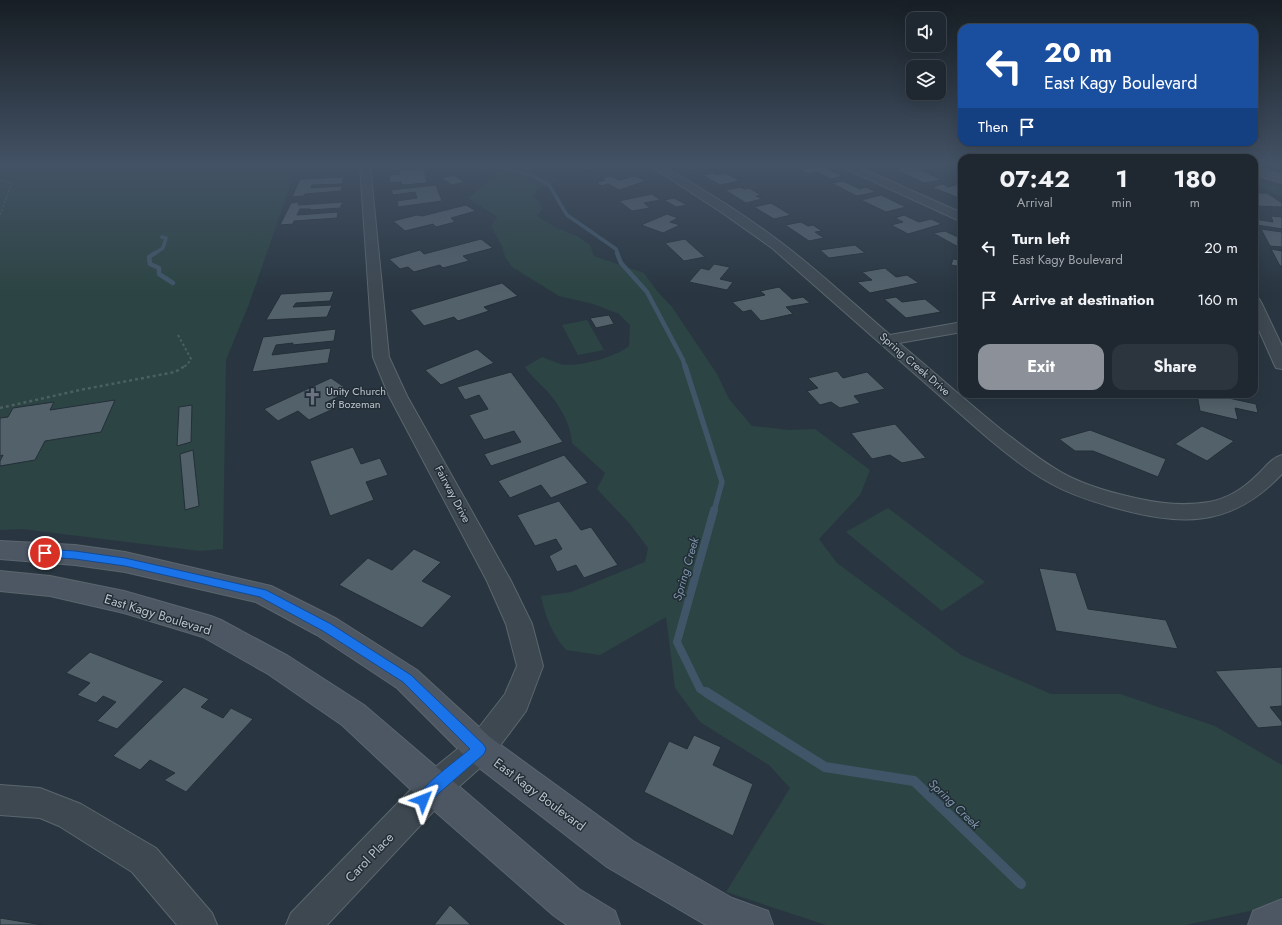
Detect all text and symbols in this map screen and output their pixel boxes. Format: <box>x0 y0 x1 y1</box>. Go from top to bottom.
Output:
map controls <box>906 12 946 100</box>
button: sound <box>906 12 946 52</box>
text: 20 m <box>1044 32 1112 73</box>
icon: left <box>978 40 1030 92</box>
button: layers <box>906 60 946 100</box>
text: East Kagy Boulevard <box>1044 70 1197 96</box>
text: Then <box>978 116 1008 138</box>
icon: arrive <box>1016 116 1038 138</box>
text: 07:42 <box>999 161 1070 196</box>
text: 1 <box>1116 161 1128 196</box>
text: 180 <box>1173 161 1217 196</box>
text: Arrival <box>1017 193 1053 212</box>
text: min <box>1112 193 1132 212</box>
text: m <box>1190 193 1200 212</box>
text: Turn left <box>1012 228 1070 250</box>
icon: left <box>978 237 1000 259</box>
text: 20 m <box>1204 237 1238 259</box>
text: East Kagy Boulevard <box>1012 250 1123 269</box>
icon: arrive <box>978 289 1000 311</box>
text: Arrive at destination <box>1012 289 1154 311</box>
text: 160 m <box>1197 289 1238 311</box>
street label: Spring Creek Drive <box>876 329 954 400</box>
button: Exit <box>978 344 1104 390</box>
button: Share <box>1112 344 1238 390</box>
place label: Unity Church of Bozeman <box>326 383 386 412</box>
church icon: Unity Church of Bozeman <box>303 387 323 407</box>
street label: Fairway Drive <box>431 463 475 526</box>
water label: Spring Creek <box>668 534 704 603</box>
pin <box>28 536 62 570</box>
icon: arrive <box>34 542 56 564</box>
street label: East Kagy Boulevard <box>102 589 214 640</box>
street label: East Kagy Boulevard <box>490 753 590 835</box>
water label: Spring Creek <box>924 775 984 834</box>
position arrow <box>402 779 444 821</box>
street label: Carol Place <box>341 828 398 886</box>

